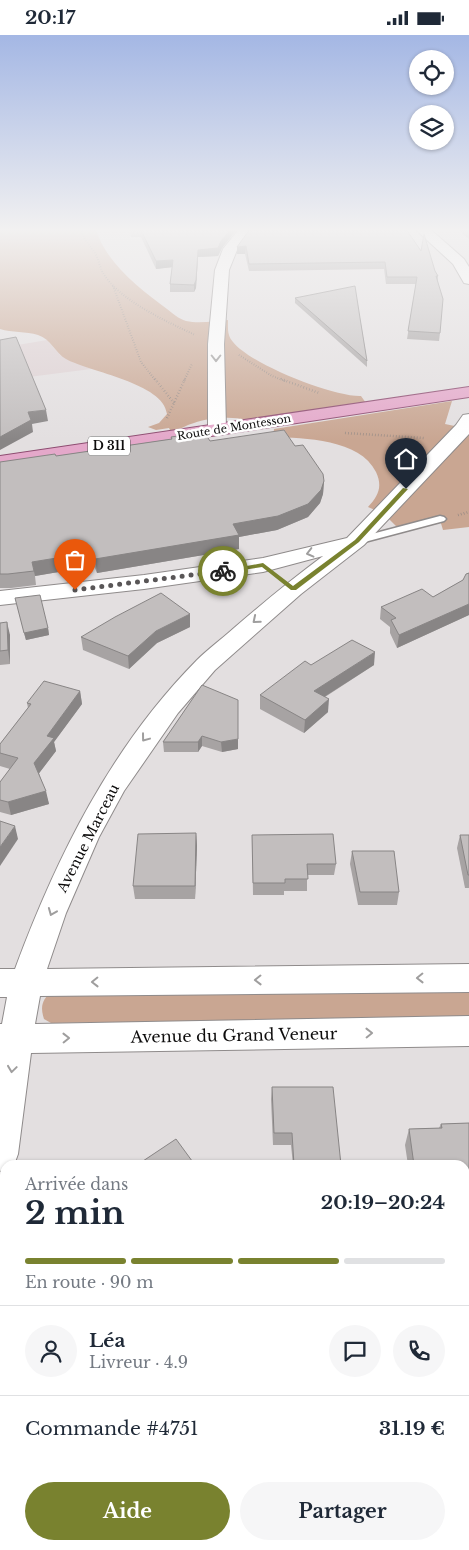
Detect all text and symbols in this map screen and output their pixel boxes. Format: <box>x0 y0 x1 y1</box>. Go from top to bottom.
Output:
text: 20:17 <box>25 6 75 29</box>
map controls <box>409 50 454 150</box>
button: locate <box>409 50 454 95</box>
button: layers <box>409 105 454 150</box>
one-way arrow <box>211 354 221 362</box>
street label: Route de Montesson <box>176 411 292 443</box>
road number: D 311 <box>88 437 130 456</box>
pin <box>385 438 427 489</box>
icon: home <box>392 445 420 473</box>
pin <box>54 539 96 590</box>
icon: bag <box>61 546 89 574</box>
courier <box>198 546 248 596</box>
one-way arrow <box>306 547 315 558</box>
icon: bike <box>209 557 237 585</box>
one-way arrow <box>252 614 261 623</box>
one-way arrow <box>142 732 151 742</box>
street label: Avenue Marceau <box>52 780 123 896</box>
one-way arrow <box>47 907 58 916</box>
one-way arrow <box>416 973 424 984</box>
one-way arrow <box>254 975 262 985</box>
one-way arrow <box>91 977 99 987</box>
street label: Avenue du Grand Veneur <box>129 1023 338 1047</box>
one-way arrow <box>365 1028 373 1038</box>
one-way arrow <box>62 1033 70 1043</box>
one-way arrow <box>7 1064 17 1073</box>
text: Arrivée dans <box>25 1174 128 1194</box>
text: 20:19–20:24 <box>321 1191 445 1214</box>
text: 2 min <box>25 1193 125 1233</box>
text: En route · 90 m <box>25 1272 153 1292</box>
button: person <box>25 1325 77 1377</box>
button: chat <box>329 1325 381 1377</box>
button: phone <box>393 1325 445 1377</box>
text: Léa <box>89 1329 125 1352</box>
text: Livreur · 4.9 <box>89 1352 188 1372</box>
text: Commande #4751 <box>25 1417 199 1440</box>
text: 31.19 € <box>379 1417 445 1440</box>
button: Aide <box>25 1482 230 1540</box>
button: Partager <box>240 1482 445 1540</box>

